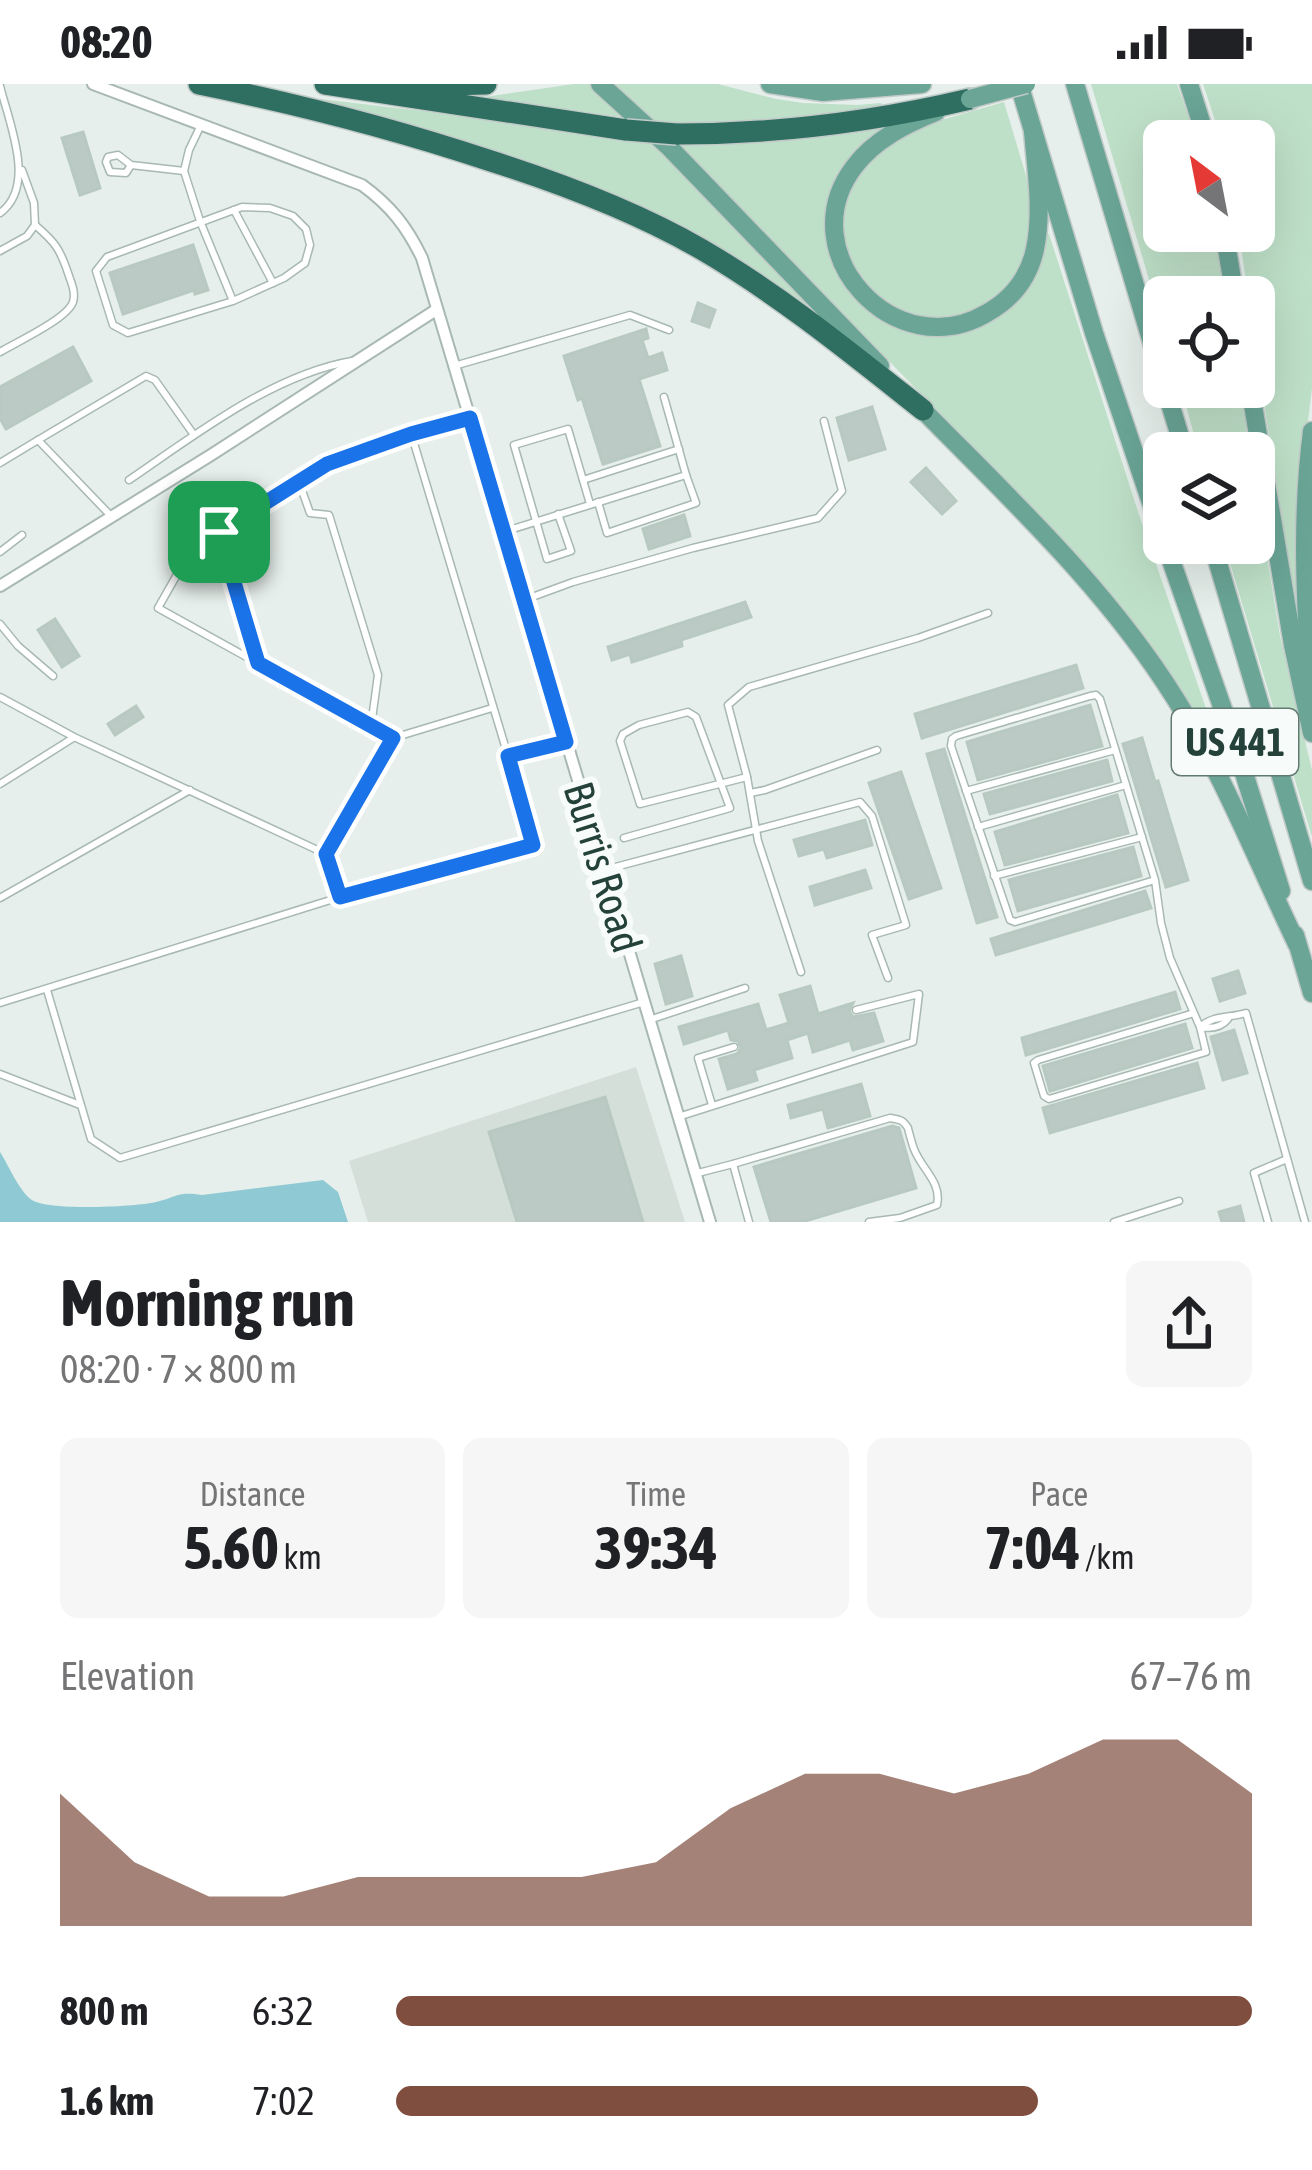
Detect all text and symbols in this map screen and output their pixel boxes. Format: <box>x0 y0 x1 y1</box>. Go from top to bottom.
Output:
text: 08:20 <box>60 16 153 68</box>
north arrow <box>1143 120 1275 252</box>
map controls <box>1143 120 1275 564</box>
button: locate <box>1143 276 1275 408</box>
button: layers <box>1143 432 1275 564</box>
pin <box>168 481 270 583</box>
icon: arrive <box>186 499 252 565</box>
road number: US 441 <box>1172 709 1298 775</box>
street label: Burris Road <box>554 776 652 958</box>
button: share <box>1126 1261 1252 1387</box>
text: Morning run <box>60 1264 355 1340</box>
text: 08:20 · 7 × 800 m <box>60 1347 297 1391</box>
text: Distance <box>200 1475 306 1513</box>
text: Time <box>626 1475 686 1513</box>
text: Pace <box>1030 1475 1088 1513</box>
text: 5.60 <box>184 1513 279 1582</box>
text: 39:34 <box>594 1513 718 1582</box>
text: 7:04 <box>984 1513 1081 1582</box>
text: km <box>279 1538 322 1576</box>
text: /km <box>1081 1538 1135 1576</box>
text: Elevation <box>60 1654 195 1698</box>
text: 67–76 m <box>1130 1654 1252 1698</box>
text: 800 m <box>60 1989 148 2033</box>
text: 6:32 <box>252 1989 314 2033</box>
text: 1.6 km <box>60 2079 154 2123</box>
text: 7:02 <box>252 2079 315 2123</box>

